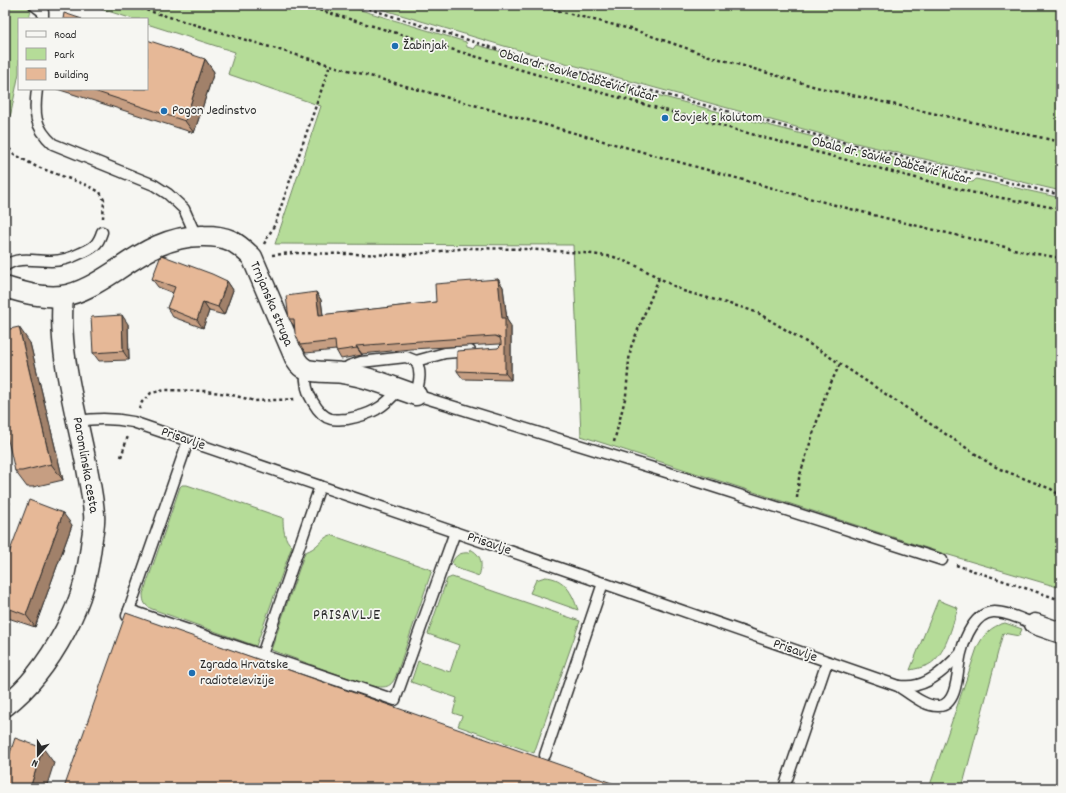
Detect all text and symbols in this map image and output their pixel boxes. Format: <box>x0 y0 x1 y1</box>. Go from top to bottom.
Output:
legend <box>18 18 148 90</box>
text: Road <box>54 27 76 44</box>
place label: Žabinjak <box>403 36 447 56</box>
marker: Žabinjak <box>390 41 400 51</box>
street label: Obala dr. Savke Dabčević Kučar <box>497 44 660 108</box>
text: Park <box>54 47 75 64</box>
text: Building <box>54 67 89 84</box>
place label: Pogon Jedinstvo <box>172 101 257 121</box>
marker: Pogon Jedinstvo <box>159 106 169 116</box>
place label: Čovjek s kolutom <box>673 108 762 128</box>
marker: Čovjek s kolutom <box>660 113 670 123</box>
street label: Obala dr. Savke Dabčević Kučar <box>809 132 974 191</box>
street label: Trnjanska struga <box>244 259 298 350</box>
street label: Paromlinska cesta <box>67 415 103 515</box>
street label: Prisavlje <box>158 422 208 456</box>
street label: Prisavlje <box>464 527 514 561</box>
district label: PRISAVLJE <box>313 605 381 627</box>
street label: Prisavlje <box>770 634 820 668</box>
place label: Zgrada Hrvatske radiotelevizije <box>200 655 288 691</box>
marker: Zgrada Hrvatske radiotelevizije <box>187 668 197 678</box>
north arrow <box>18 735 58 775</box>
text: N <box>29 754 41 771</box>

